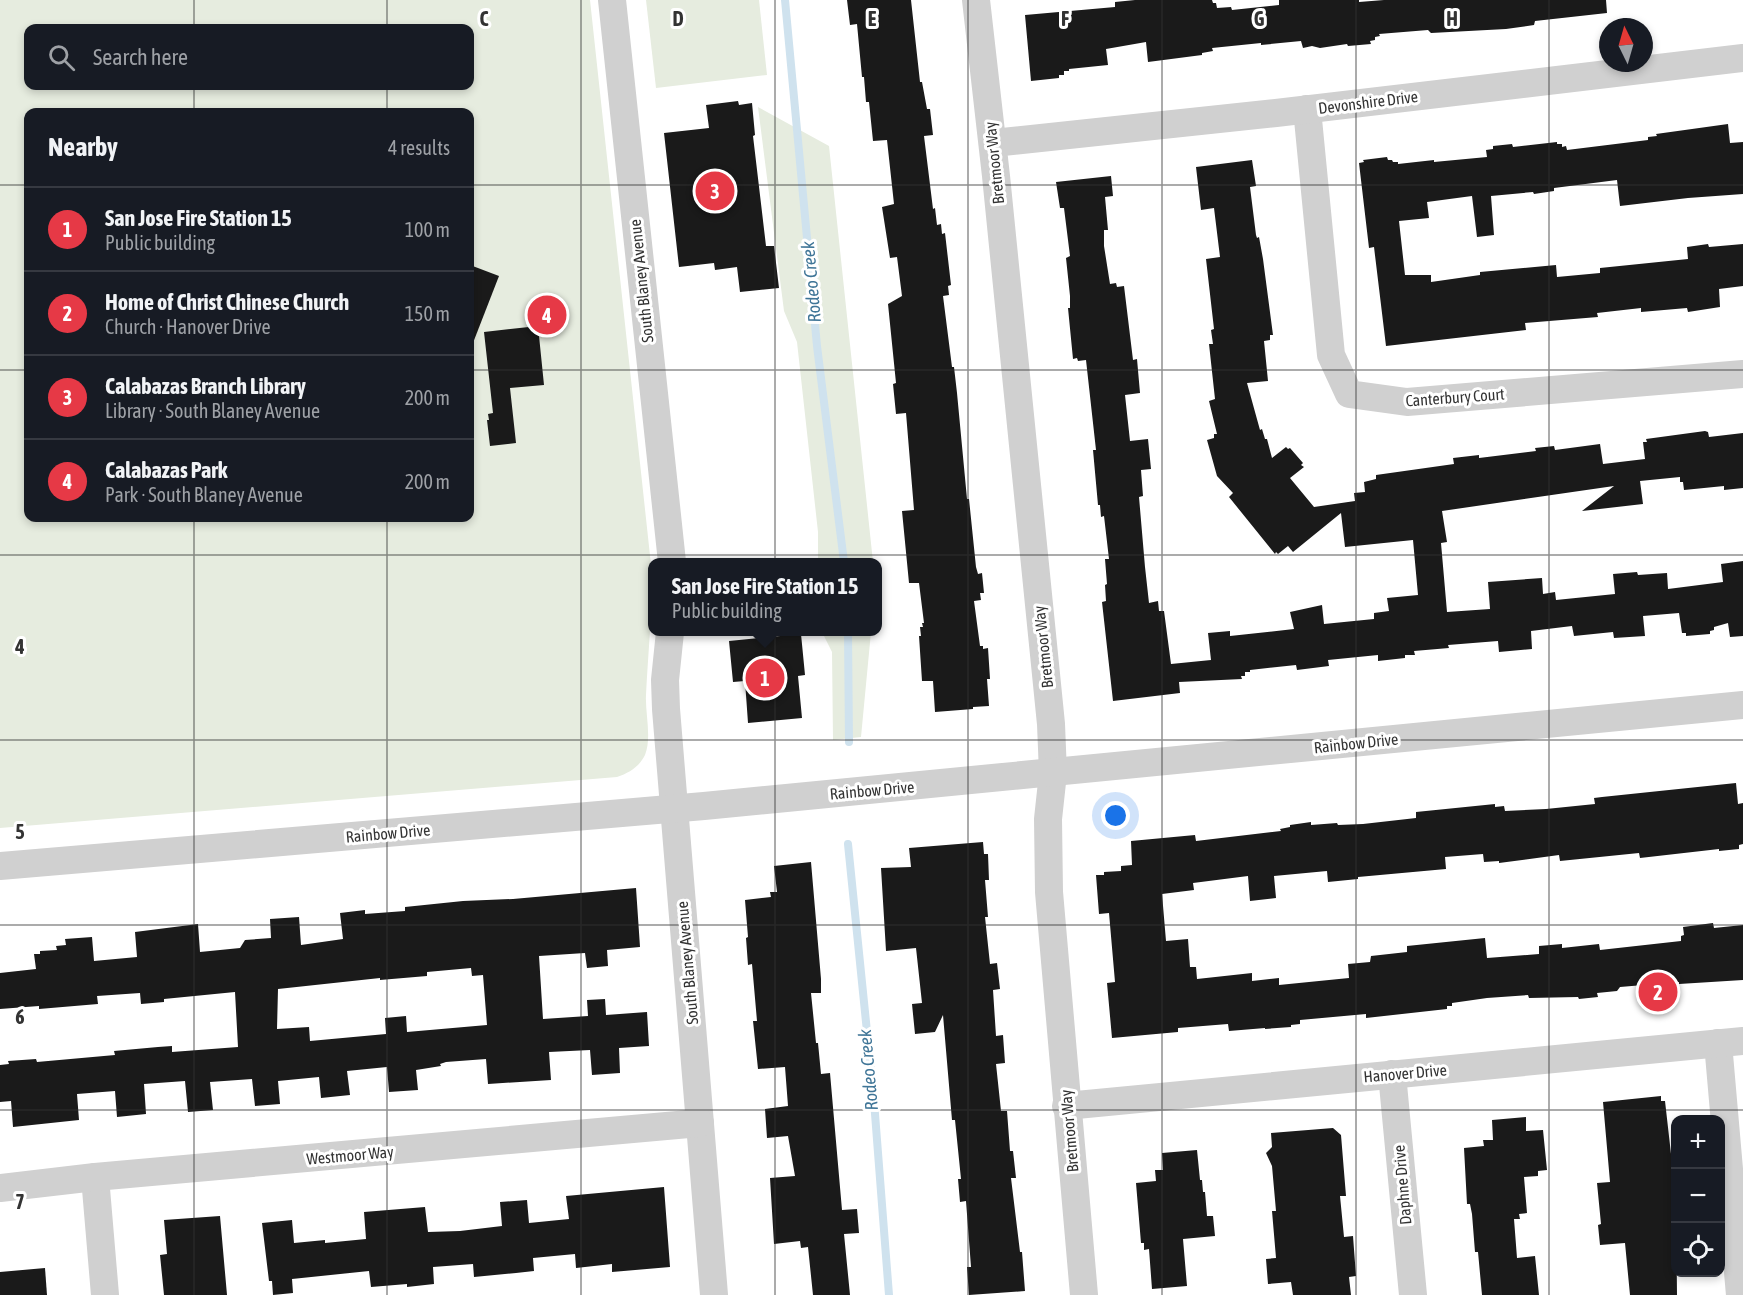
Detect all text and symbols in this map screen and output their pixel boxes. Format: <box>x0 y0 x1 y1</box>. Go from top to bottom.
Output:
text: C <box>480 7 489 30</box>
text: D <box>672 7 684 30</box>
text: E <box>868 7 877 30</box>
text: F <box>1061 7 1069 30</box>
text: G <box>1254 7 1265 30</box>
text: H <box>1446 7 1458 30</box>
north arrow <box>1599 18 1653 72</box>
search box <box>24 24 474 90</box>
icon: search <box>45 41 78 74</box>
text: Search here <box>93 44 188 70</box>
street label: Devonshire Drive <box>1317 87 1419 117</box>
street label: Bretmoor Way <box>981 120 1008 205</box>
text: Nearby <box>48 132 118 162</box>
text: 4 results <box>388 136 450 159</box>
pin: 3 <box>696 168 734 213</box>
text: San Jose Fire Station 15 <box>105 205 292 231</box>
text: 1 <box>63 218 72 241</box>
text: 100 m <box>405 218 450 241</box>
street label: South Blaney Avenue <box>626 218 657 343</box>
text: Public building <box>105 231 215 254</box>
water label: Rodeo Creek <box>797 239 825 324</box>
text: Home of Christ Chinese Church <box>105 289 349 315</box>
pin: 4 <box>528 292 566 338</box>
text: 2 <box>63 302 72 325</box>
text: 150 m <box>405 302 450 325</box>
text: Church · Hanover Drive <box>105 315 271 338</box>
text: Calabazas Branch Library <box>105 373 306 399</box>
street label: Canterbury Court <box>1405 385 1506 410</box>
text: 3 <box>63 386 72 409</box>
text: 200 m <box>405 386 450 409</box>
text: Library · South Blaney Avenue <box>105 399 320 422</box>
text: Calabazas Park <box>105 457 228 483</box>
text: 4 <box>63 470 72 493</box>
text: 200 m <box>405 470 450 493</box>
text: Park · South Blaney Avenue <box>105 483 303 506</box>
popup <box>648 558 882 636</box>
text: San Jose Fire Station 15 <box>672 573 858 599</box>
text: Public building <box>672 599 782 622</box>
street label: Bretmoor Way <box>1030 604 1057 689</box>
text: 4 <box>14 635 25 658</box>
pin: 1 <box>746 656 784 700</box>
street label: Rainbow Drive <box>1313 730 1399 756</box>
street label: Rainbow Drive <box>829 777 915 803</box>
your location <box>1101 801 1130 830</box>
text: 5 <box>15 820 25 843</box>
street label: Rainbow Drive <box>345 820 431 846</box>
street label: South Blaney Avenue <box>673 900 702 1025</box>
pin: 2 <box>1638 970 1678 1014</box>
text: 6 <box>15 1005 25 1028</box>
water label: Rodeo Creek <box>854 1027 882 1112</box>
street label: Hanover Drive <box>1363 1060 1447 1086</box>
street label: Bretmoor Way <box>1056 1088 1083 1173</box>
map controls <box>1671 1115 1725 1277</box>
button: + <box>1671 1115 1725 1169</box>
street label: Westmoor Way <box>306 1142 395 1169</box>
street label: Daphne Drive <box>1390 1144 1415 1226</box>
button: − <box>1671 1169 1725 1223</box>
text: 7 <box>15 1190 25 1213</box>
button: locate <box>1671 1223 1725 1277</box>

